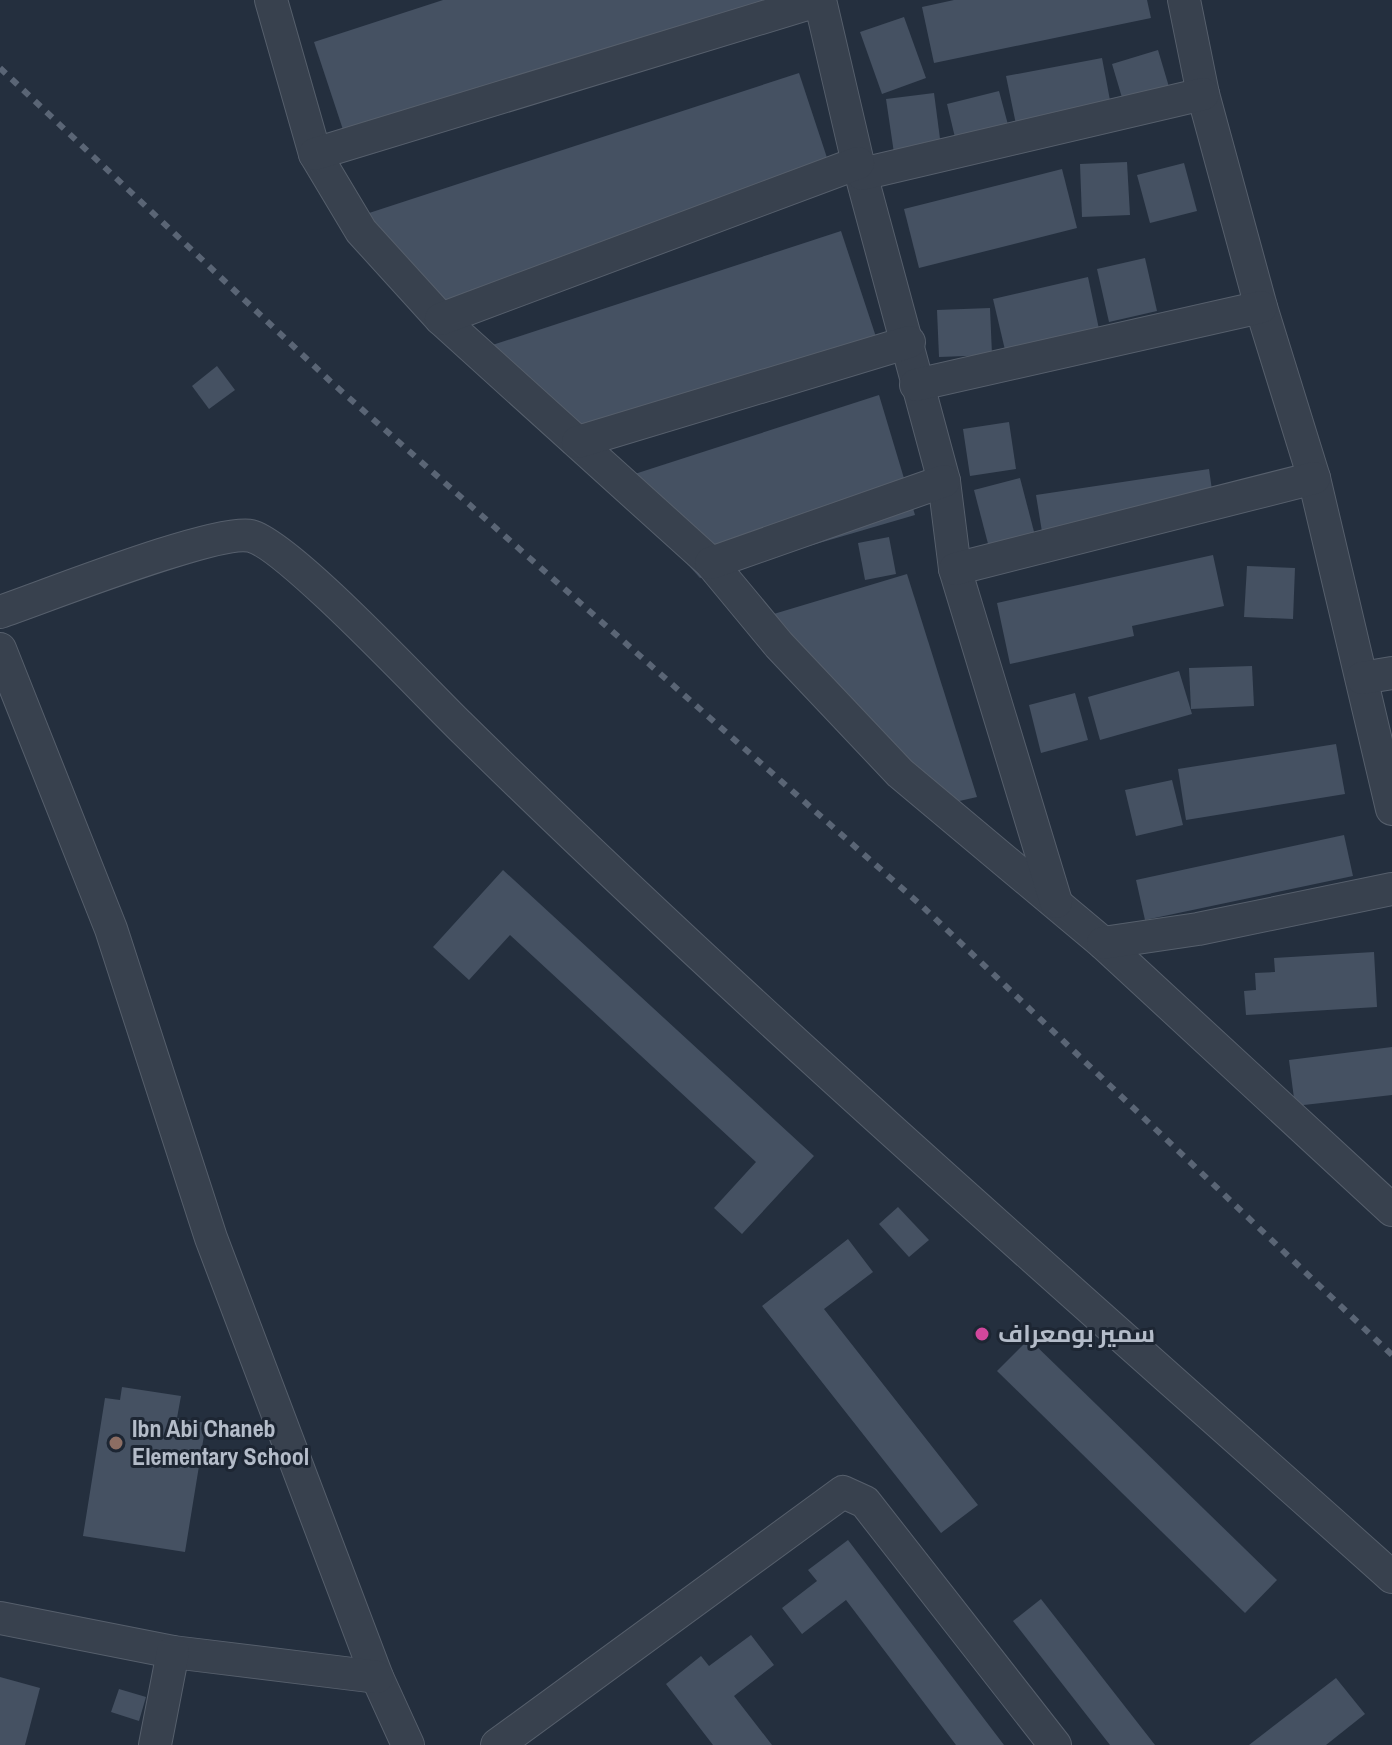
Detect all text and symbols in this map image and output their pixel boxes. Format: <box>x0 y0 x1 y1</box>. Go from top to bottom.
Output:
place label: سمير بومعراف <box>998 1317 1155 1349</box>
marker: سمير بومعراف <box>973 1325 991 1343</box>
place label: Ibn Abi Chaneb Elementary School <box>132 1412 309 1472</box>
marker: Ibn Abi Chaneb Elementary School <box>107 1434 125 1452</box>

